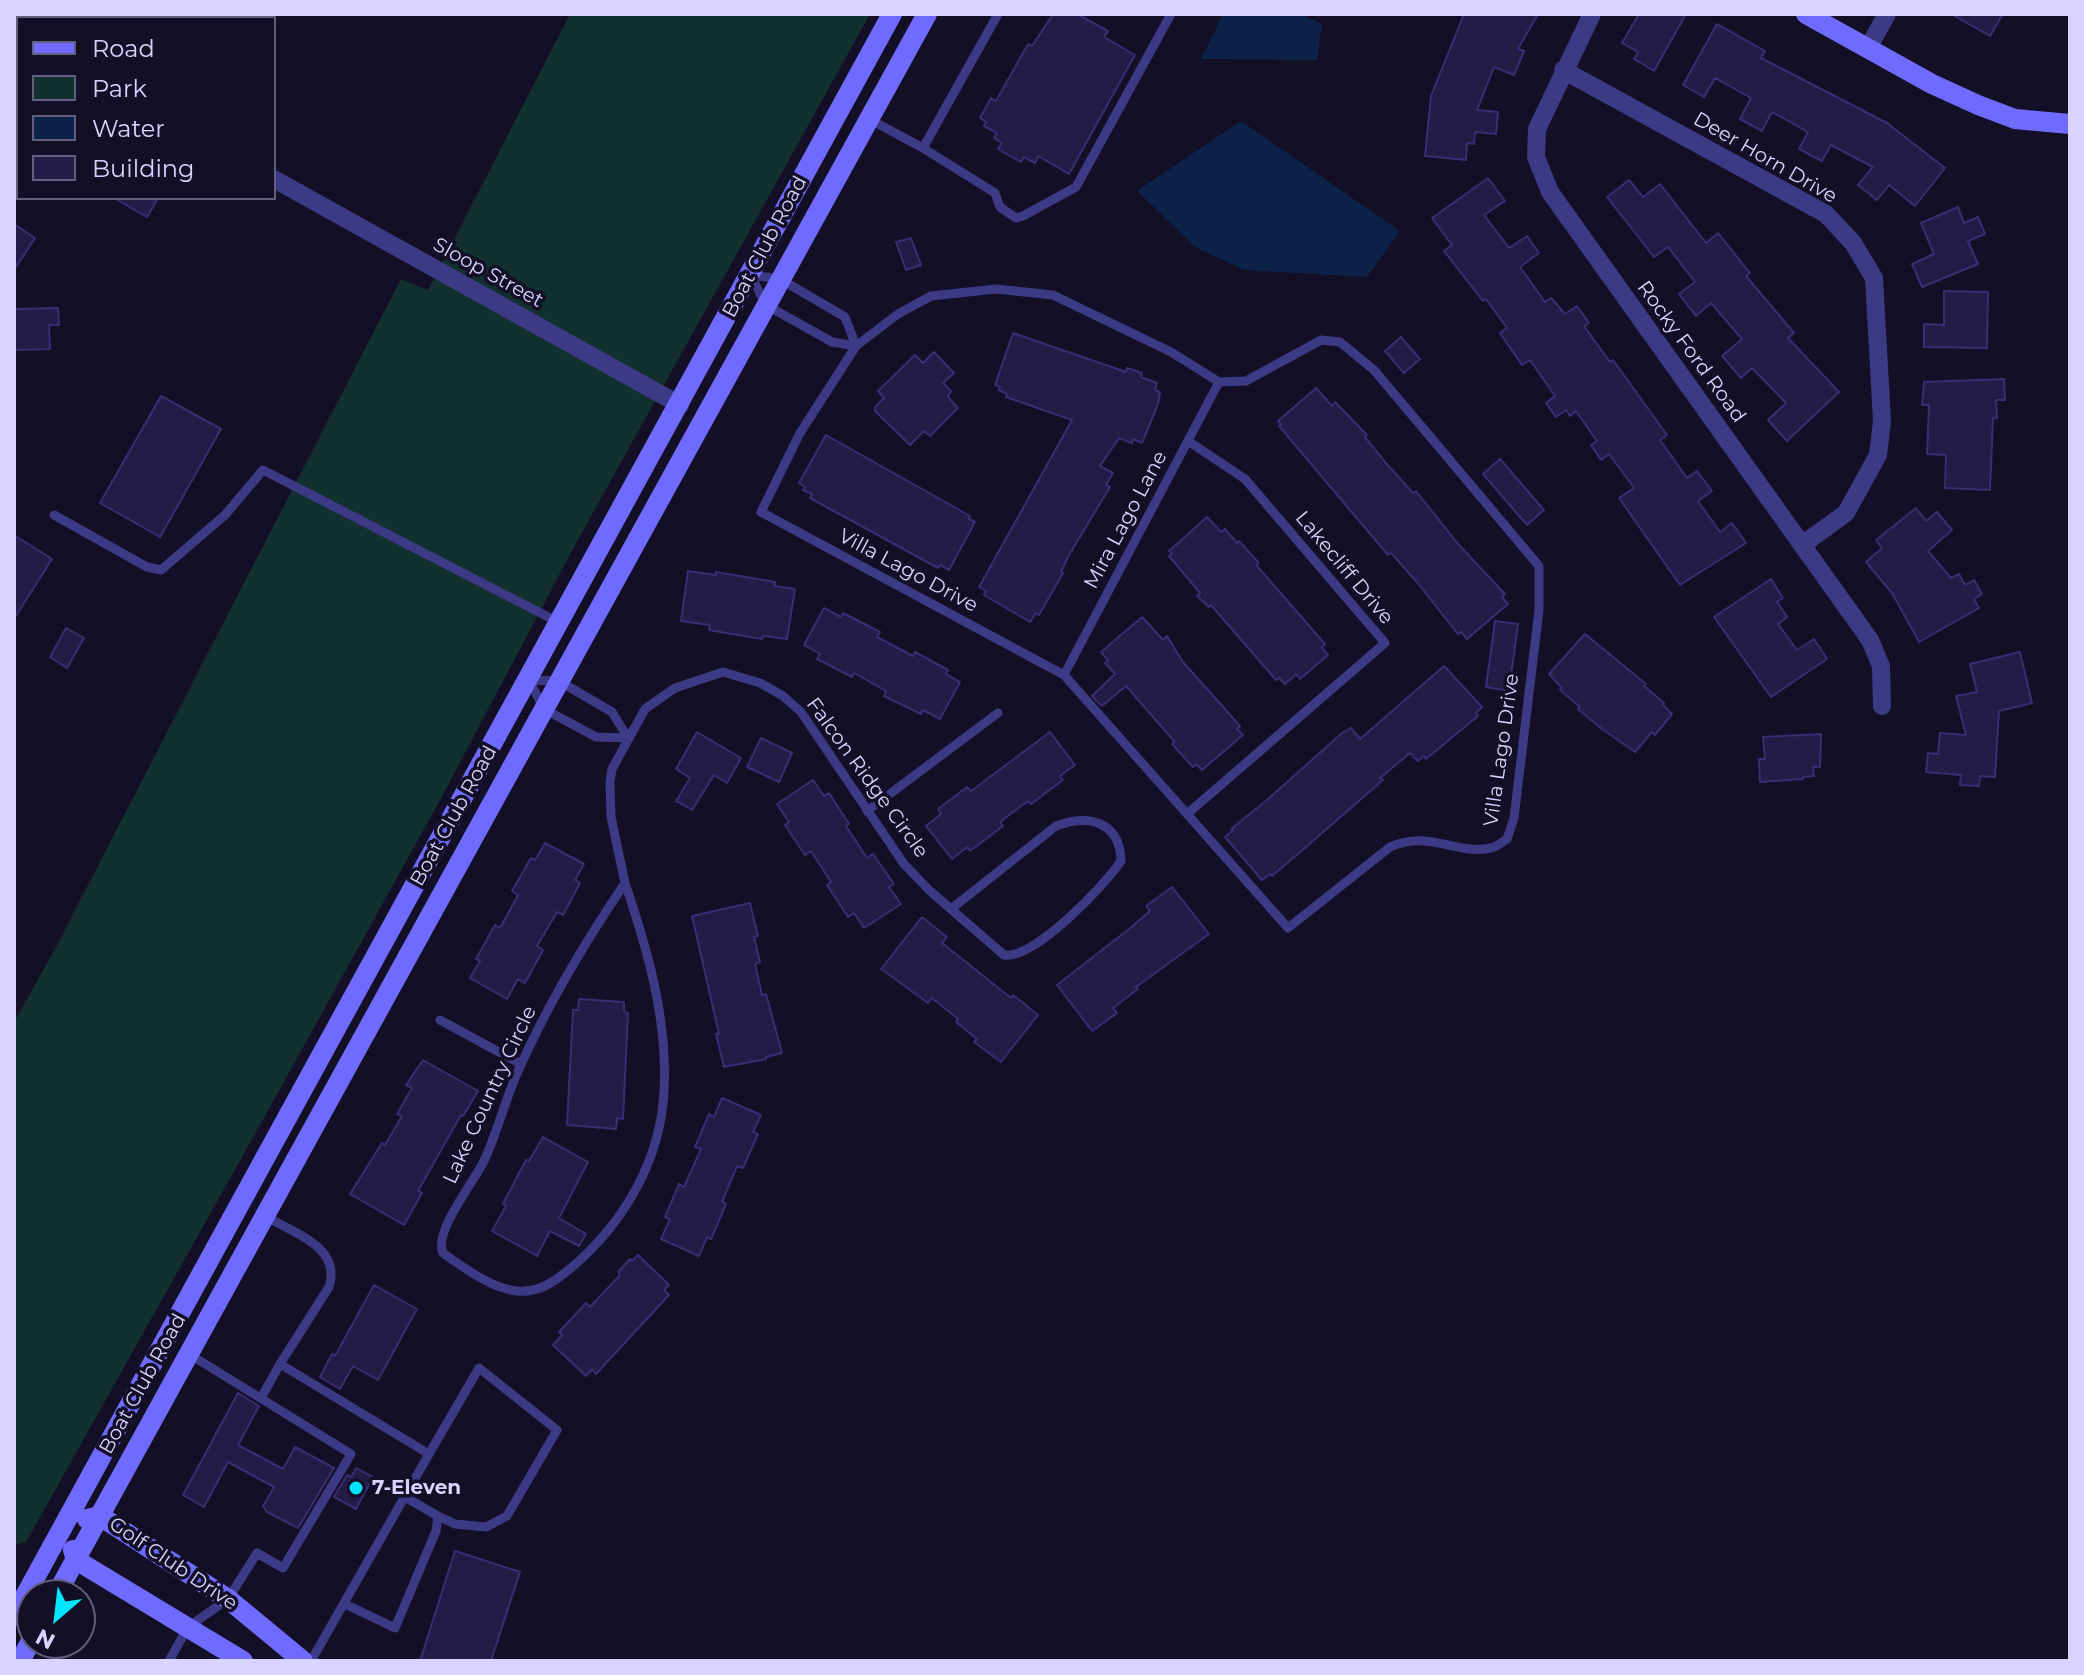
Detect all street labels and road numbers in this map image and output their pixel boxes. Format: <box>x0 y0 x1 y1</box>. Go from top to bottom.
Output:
street label: Deer Horn Drive <box>1689 107 1841 209</box>
street label: Boat Club Road <box>718 172 812 322</box>
street label: Sloop Street <box>429 233 547 313</box>
street label: Rocky Ford Road <box>1632 276 1750 428</box>
street label: Mira Lago Lane <box>1079 447 1173 593</box>
street label: Lakecliff Drive <box>1290 507 1398 629</box>
street label: Villa Lago Drive <box>834 524 982 618</box>
street label: Villa Lago Drive <box>1479 672 1525 828</box>
street label: Falcon Ridge Circle <box>801 693 933 863</box>
street label: Boat Club Road <box>405 742 503 890</box>
street label: Lake Country Circle <box>438 1002 542 1188</box>
street label: Boat Club Road <box>94 1310 192 1458</box>
street label: Golf Club Drive <box>104 1512 242 1616</box>

